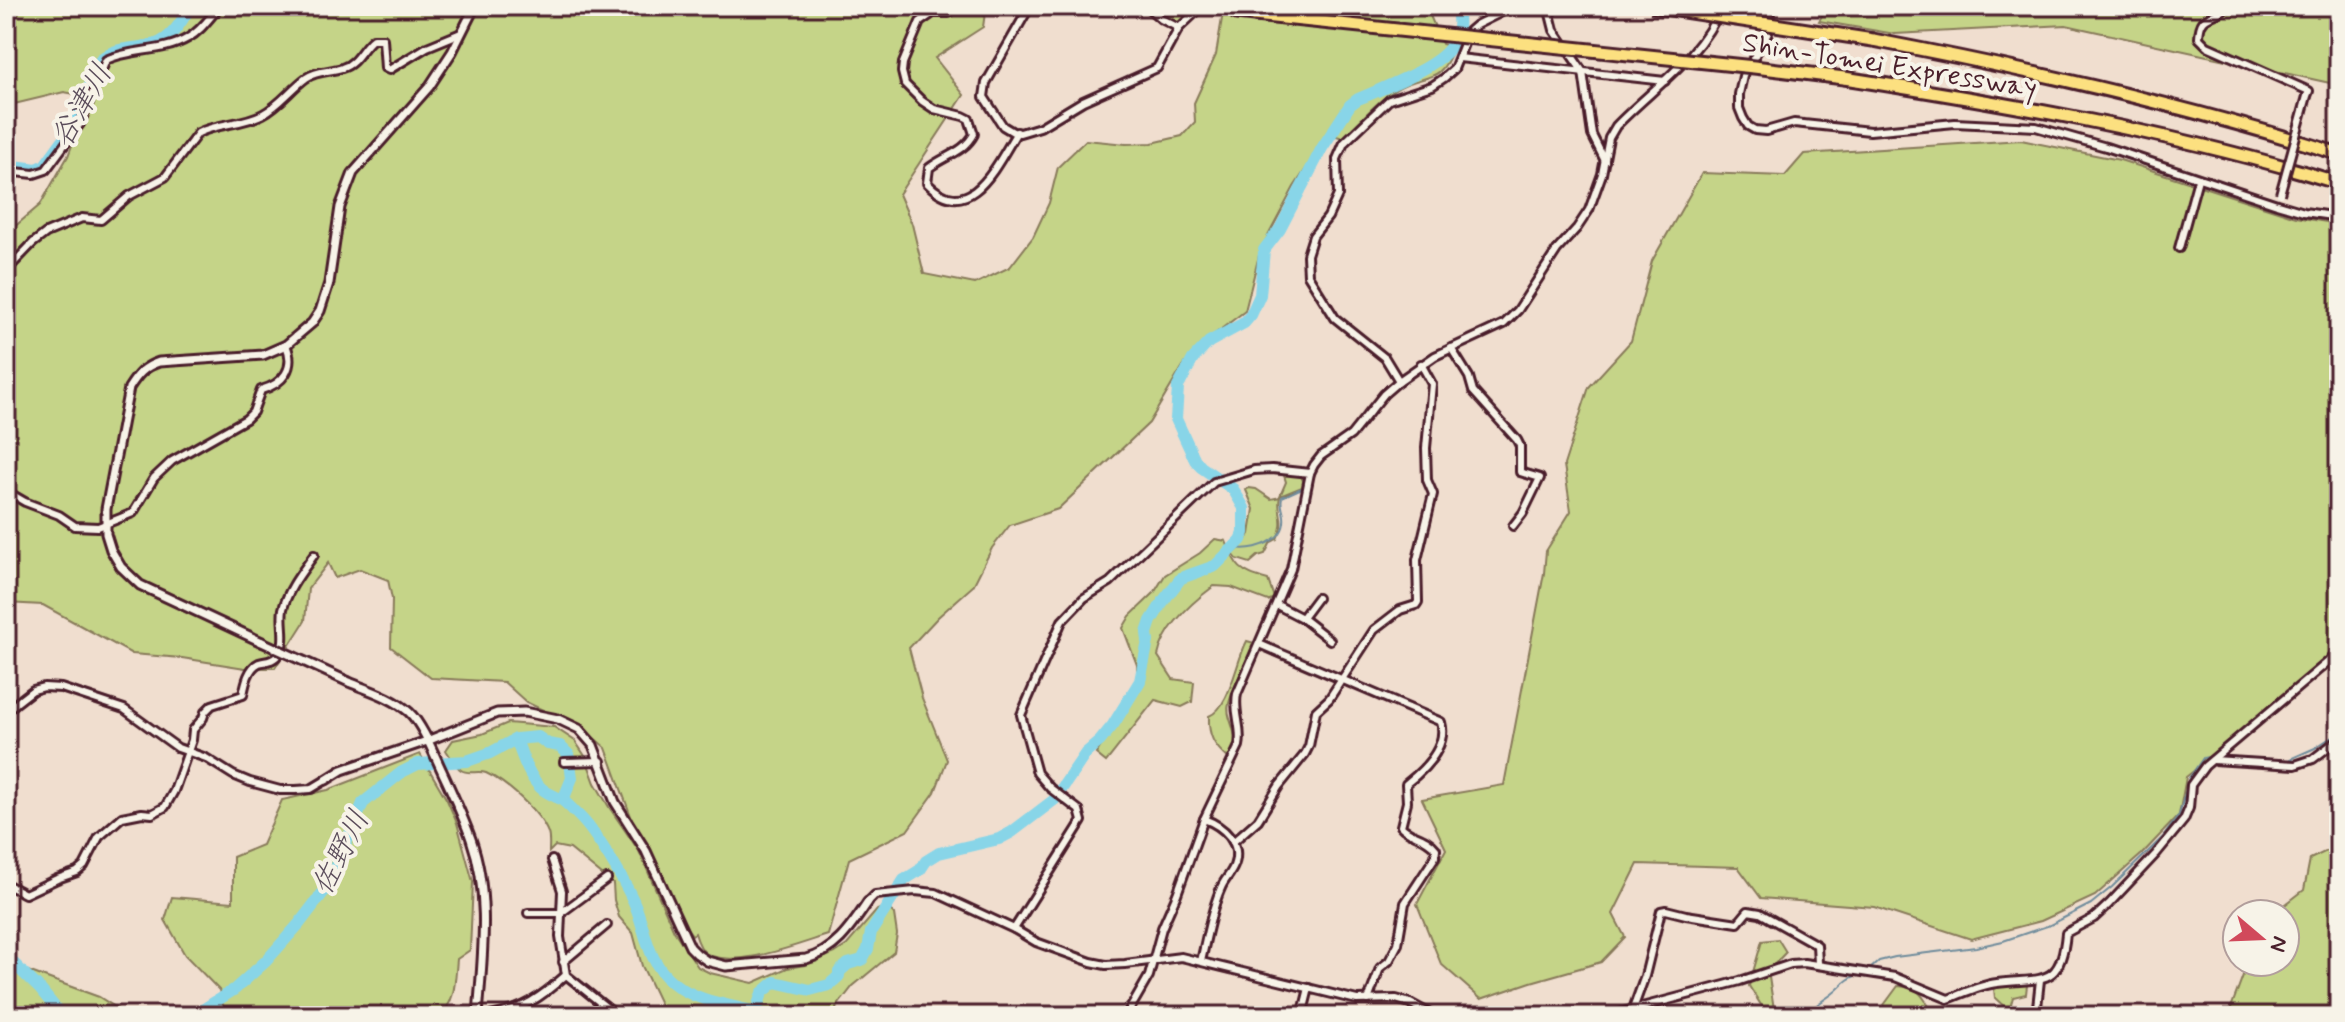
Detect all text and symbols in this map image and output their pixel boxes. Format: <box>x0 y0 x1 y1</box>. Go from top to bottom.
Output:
street label: Shin-Tomei Expressway <box>1740 25 2039 108</box>
water label: 谷津川 <box>43 57 122 154</box>
water label: 佐野川 <box>304 804 379 902</box>
north arrow <box>2221 898 2301 978</box>
text: N <box>2262 932 2294 955</box>

